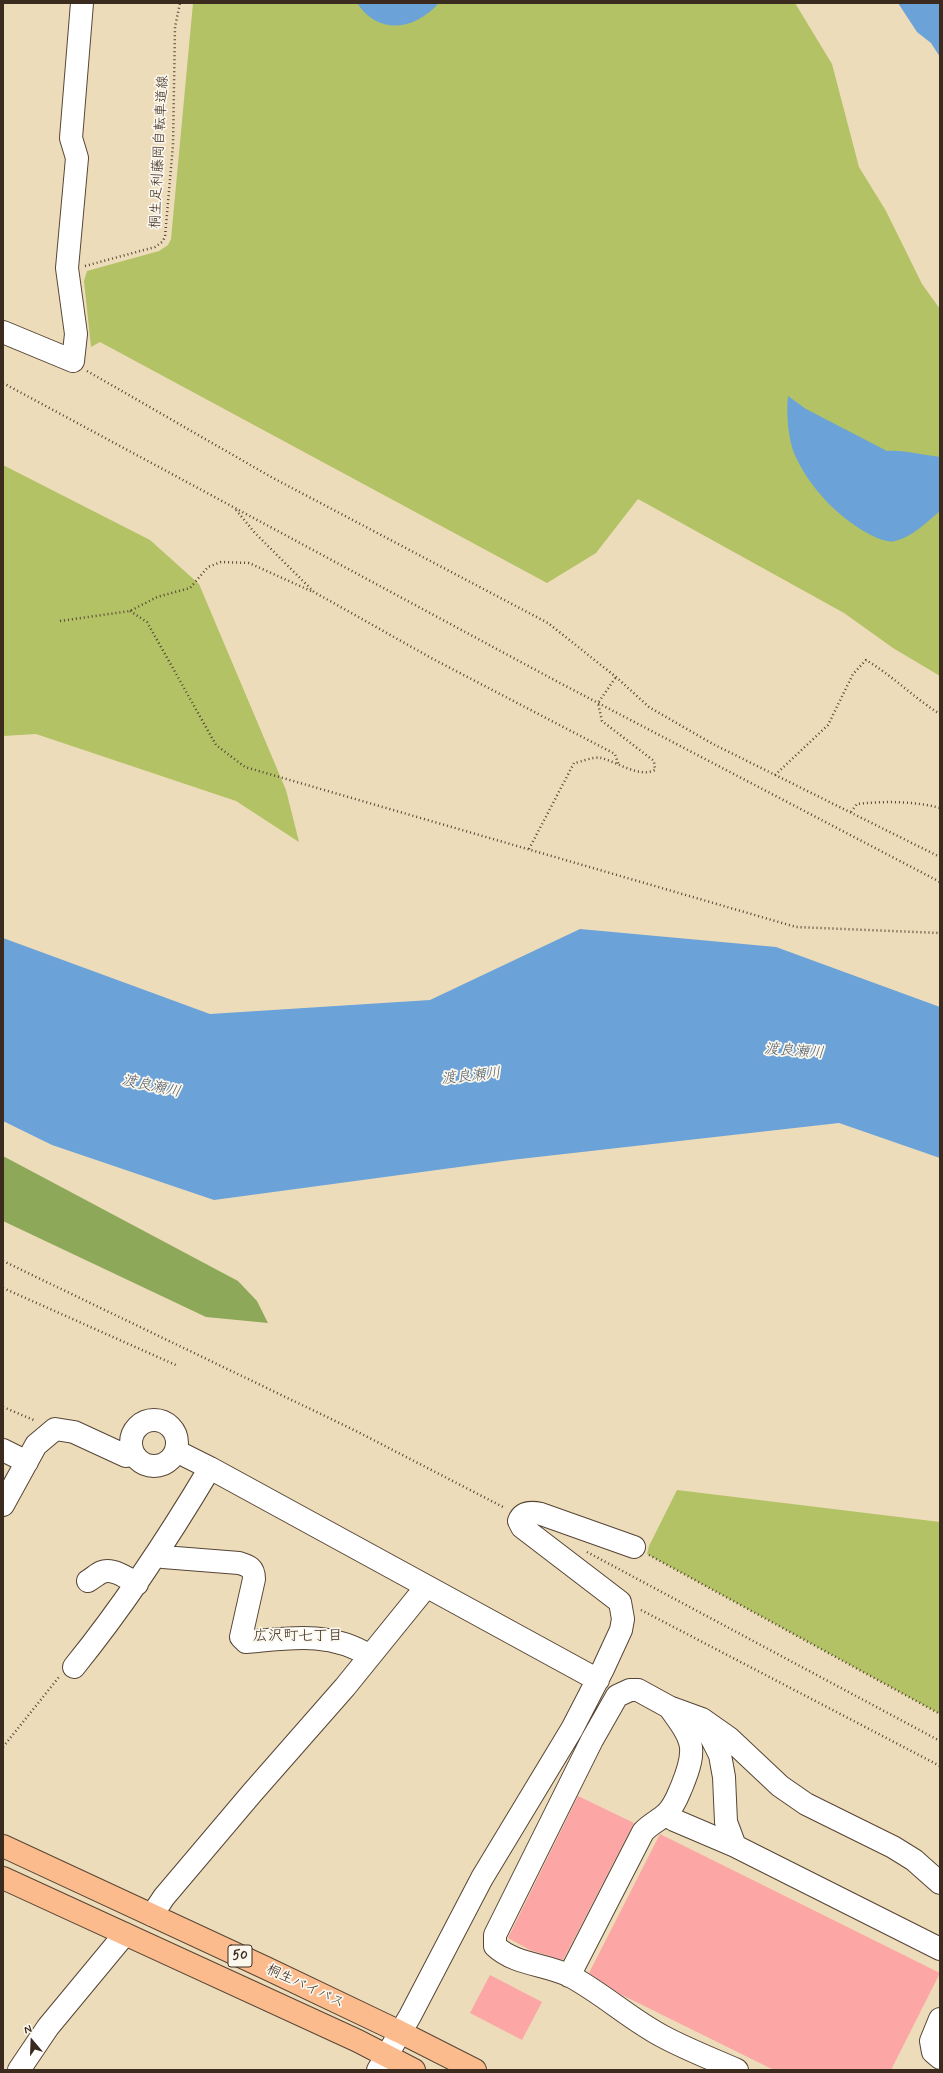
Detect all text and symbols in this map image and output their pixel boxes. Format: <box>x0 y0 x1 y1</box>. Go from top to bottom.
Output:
street label: 桐生足利藤岡自転車道線 <box>148 75 172 229</box>
water label: 渡良瀬川 <box>763 1041 825 1063</box>
water label: 渡良瀬川 <box>440 1065 502 1089</box>
water label: 渡良瀬川 <box>120 1072 182 1102</box>
district label: 広沢町七丁目 <box>253 1628 343 1646</box>
road number: 50 <box>228 1945 252 1967</box>
street label: 桐生バイパス <box>263 1962 347 2012</box>
north arrow <box>12 2021 52 2061</box>
text: N <box>22 2022 34 2037</box>

